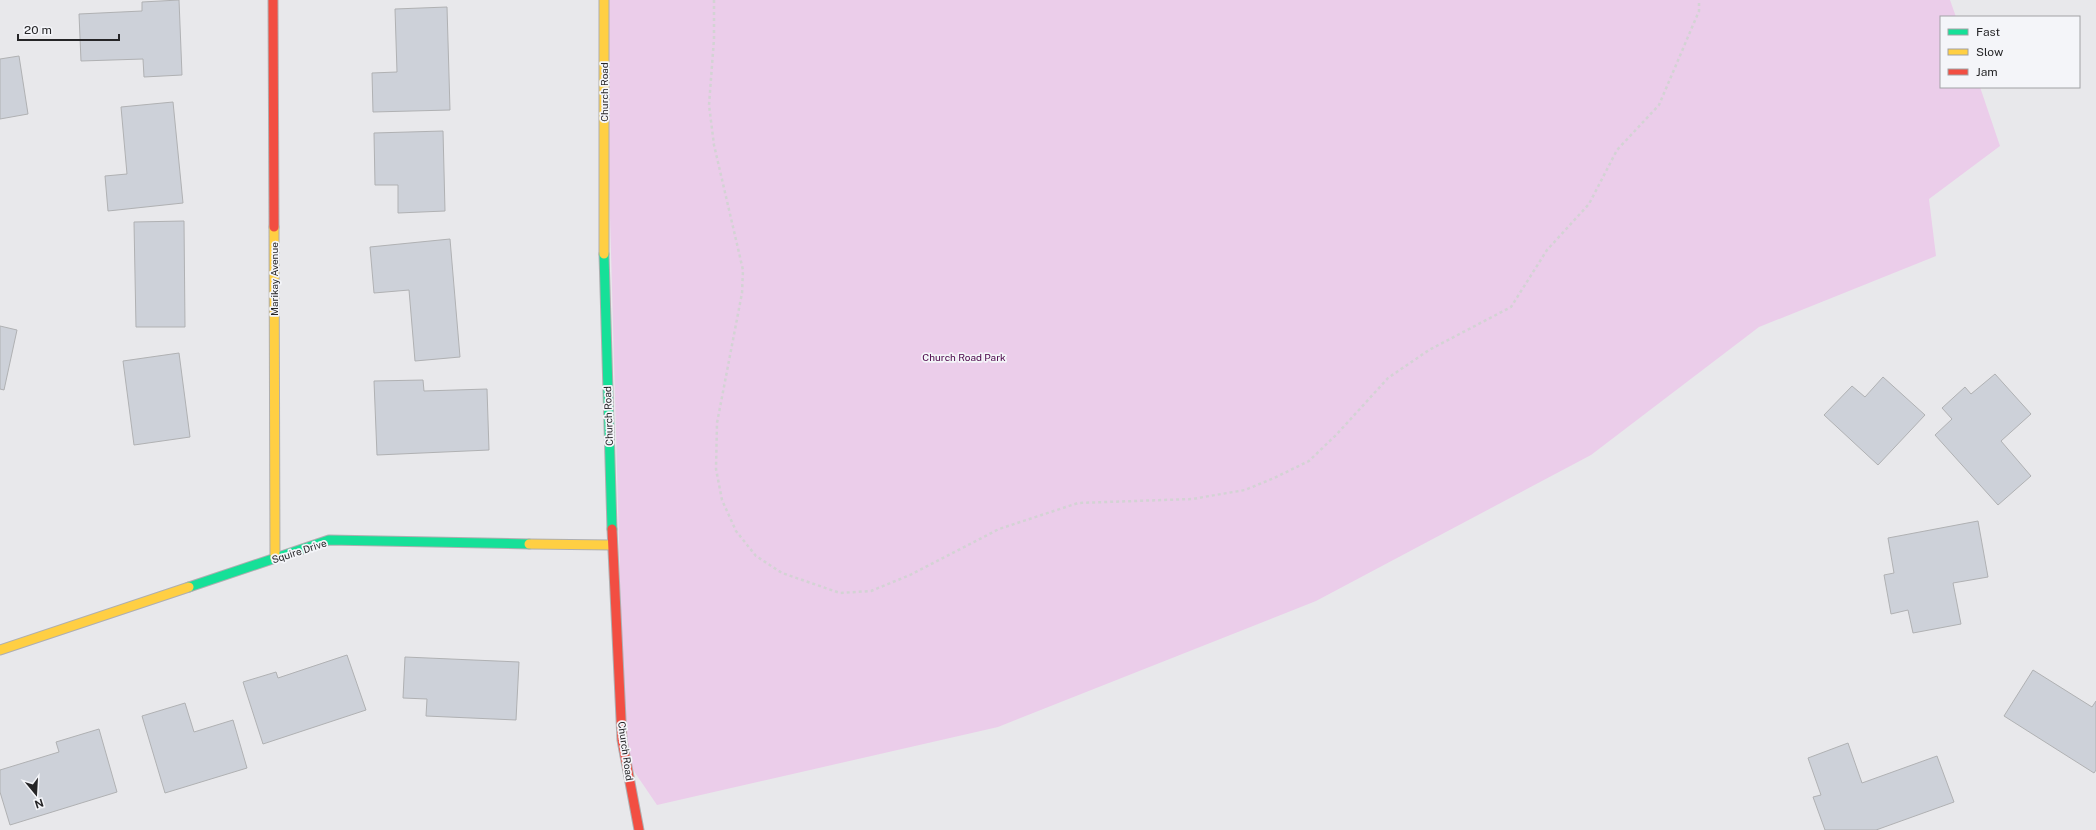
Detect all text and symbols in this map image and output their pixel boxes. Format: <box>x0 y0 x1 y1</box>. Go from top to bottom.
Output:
scale bar <box>18 16 119 42</box>
legend <box>1940 16 2080 88</box>
text: 20 m <box>24 23 52 37</box>
text: Fast <box>1976 25 2001 39</box>
text: Slow <box>1976 45 2004 59</box>
street label: Church Road <box>598 62 610 122</box>
text: Jam <box>1976 65 1998 79</box>
street label: Marikay Avenue <box>268 242 280 316</box>
park label: Church Road Park <box>922 351 1006 363</box>
street label: Church Road <box>601 386 615 446</box>
street label: Squire Drive <box>270 536 328 565</box>
street label: Church Road <box>616 721 636 781</box>
north arrow <box>16 774 56 814</box>
text: N <box>33 796 45 811</box>

